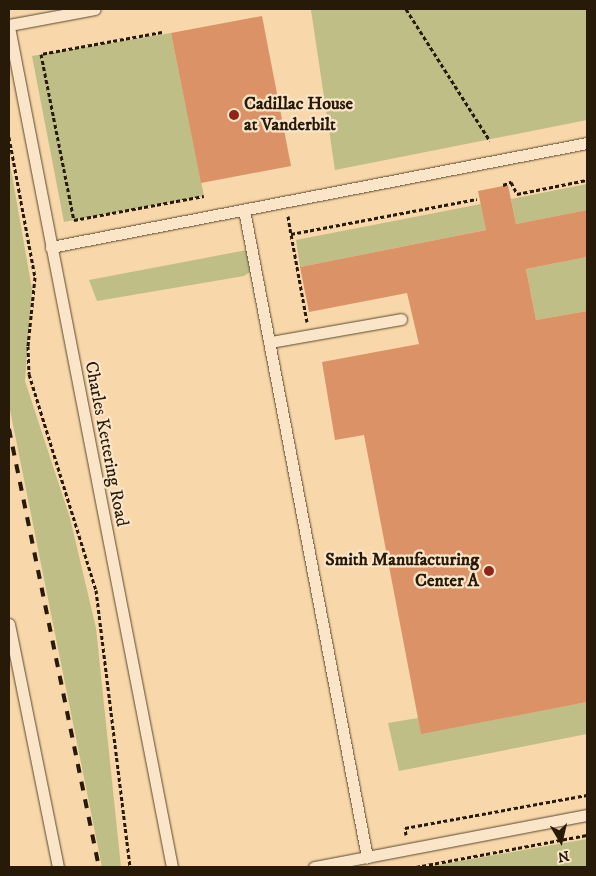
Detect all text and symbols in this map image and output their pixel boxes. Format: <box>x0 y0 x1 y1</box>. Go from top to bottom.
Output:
place label: Cadillac House at Vanderbilt <box>244 94 353 136</box>
marker: Cadillac House at Vanderbilt <box>228 109 240 121</box>
street label: Charles Kettering Road <box>79 360 133 528</box>
place label: Smith Manufacturing Center A <box>325 550 479 592</box>
marker: Smith Manufacturing Center A <box>483 565 495 577</box>
north arrow <box>536 816 586 866</box>
text: N <box>556 846 570 866</box>

